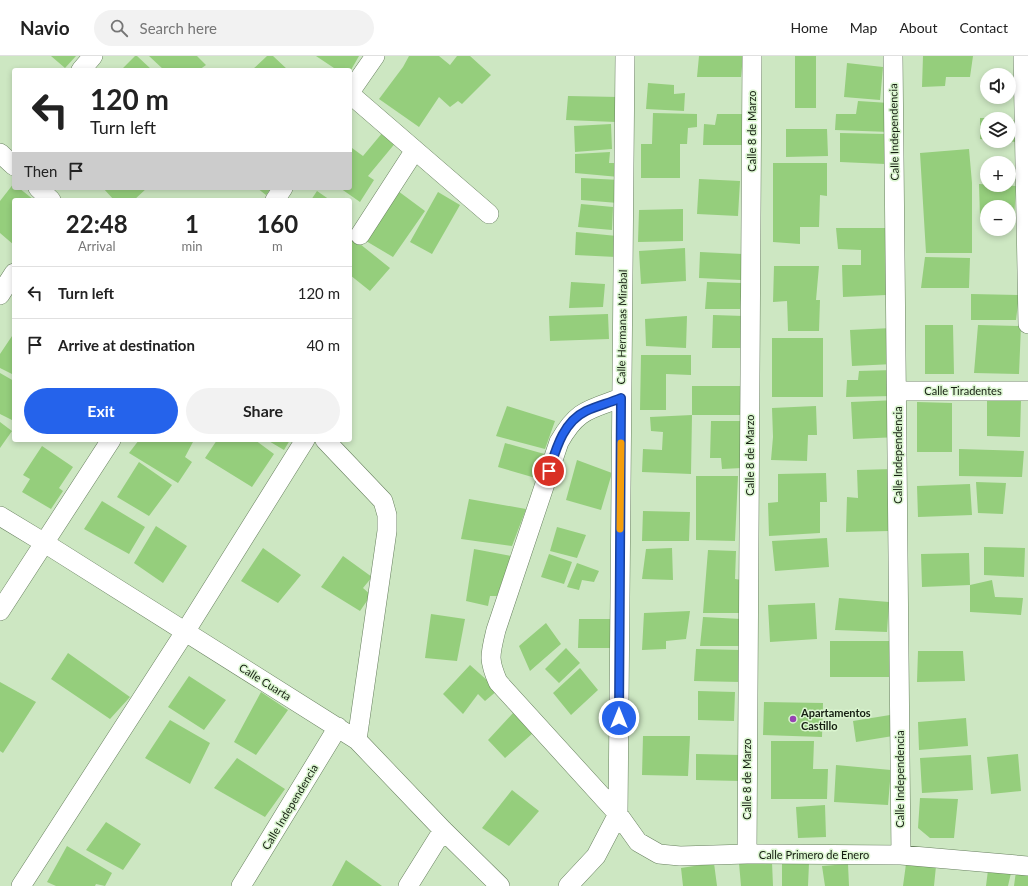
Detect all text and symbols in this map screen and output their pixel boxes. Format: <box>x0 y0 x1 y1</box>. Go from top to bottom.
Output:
search box <box>94 10 374 46</box>
text: Navio <box>20 16 70 39</box>
icon: search <box>108 17 130 39</box>
text: Search here <box>140 19 217 37</box>
text: Home <box>790 19 828 36</box>
text: Map <box>850 19 877 36</box>
text: About <box>899 19 937 36</box>
text: Contact <box>959 19 1008 36</box>
map controls <box>980 68 1016 236</box>
button: sound <box>980 68 1016 104</box>
text: 120 m <box>90 82 169 116</box>
street label: Calle Independencia <box>886 83 901 181</box>
icon: left <box>24 84 76 136</box>
street label: Calle 8 de Marzo <box>745 90 758 172</box>
button: layers <box>980 112 1016 148</box>
text: Turn left <box>90 116 156 138</box>
button: + <box>980 156 1016 192</box>
icon: arrive <box>65 160 87 182</box>
text: Then <box>24 162 57 180</box>
button: − <box>980 200 1016 236</box>
text: 22:48 <box>66 209 128 238</box>
text: 1 <box>185 209 199 238</box>
text: 160 <box>256 209 298 238</box>
text: Arrival <box>78 238 115 254</box>
text: min <box>182 238 203 254</box>
text: m <box>272 238 283 254</box>
street label: Calle Hermanas Mirabal <box>614 270 629 384</box>
icon: left <box>24 282 46 304</box>
text: Turn left <box>58 284 114 302</box>
text: 120 m <box>298 284 340 302</box>
icon: arrive <box>24 334 46 356</box>
text: Arrive at destination <box>58 336 195 354</box>
text: 40 m <box>306 336 340 354</box>
street label: Calle Tiradentes <box>924 384 1002 397</box>
button: Exit <box>24 388 178 434</box>
button: Share <box>186 388 340 434</box>
street label: Calle Independencia <box>891 406 904 504</box>
street label: Calle 8 de Marzo <box>743 414 756 496</box>
pin <box>532 454 566 488</box>
icon: arrive <box>538 460 560 482</box>
street label: Calle Cuarta <box>237 660 294 703</box>
position arrow <box>598 697 640 739</box>
place label: Apartamentos Castillo <box>800 706 871 732</box>
marker: Apartamentos Castillo <box>788 714 798 724</box>
street label: Calle Independencia <box>893 730 906 828</box>
street label: Calle 8 de Marzo <box>740 738 753 820</box>
street label: Calle Independencia <box>259 762 320 852</box>
street label: Calle Primero de Enero <box>759 848 869 861</box>

